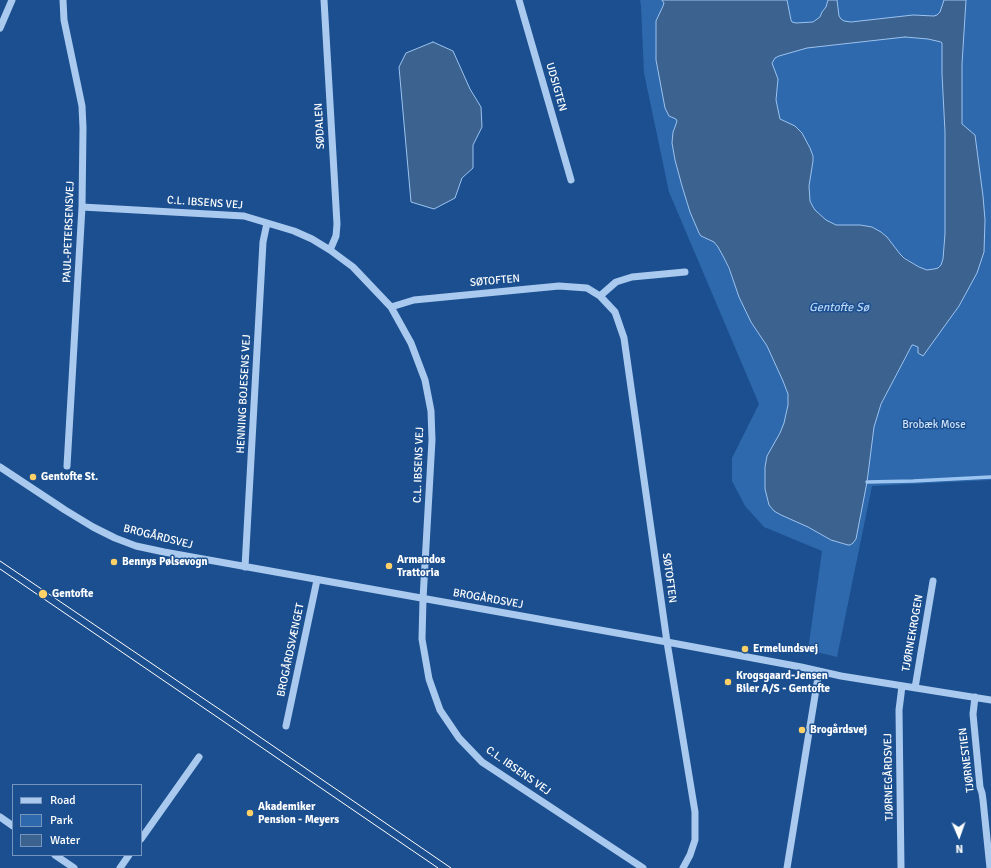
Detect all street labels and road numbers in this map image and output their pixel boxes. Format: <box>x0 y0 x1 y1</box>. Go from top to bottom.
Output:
street label: UDSIGTEN <box>543 61 569 113</box>
street label: SØDALEN <box>312 103 328 149</box>
street label: PAUL-PETERSENSVEJ <box>61 181 77 283</box>
street label: C.L. IBSENS VEJ <box>167 194 243 212</box>
street label: SØTOFTEN <box>469 272 521 290</box>
street label: HENNING BOJESENS VEJ <box>234 334 254 454</box>
street label: C.L. IBSENS VEJ <box>411 427 427 503</box>
street label: BROGÅRDSVEJ <box>122 522 194 552</box>
street label: SØTOFTEN <box>659 552 679 604</box>
street label: BROGÅRDSVEJ <box>452 586 524 612</box>
street label: TJØRNEKROGEN <box>900 593 926 673</box>
street label: BROGÅRDSVÆNGET <box>275 602 307 698</box>
street label: TJØRNESTIEN <box>956 727 978 793</box>
street label: TJØRNEGÅRDSVEJ <box>882 733 896 821</box>
street label: C.L. IBSENS VEJ <box>483 744 553 798</box>

